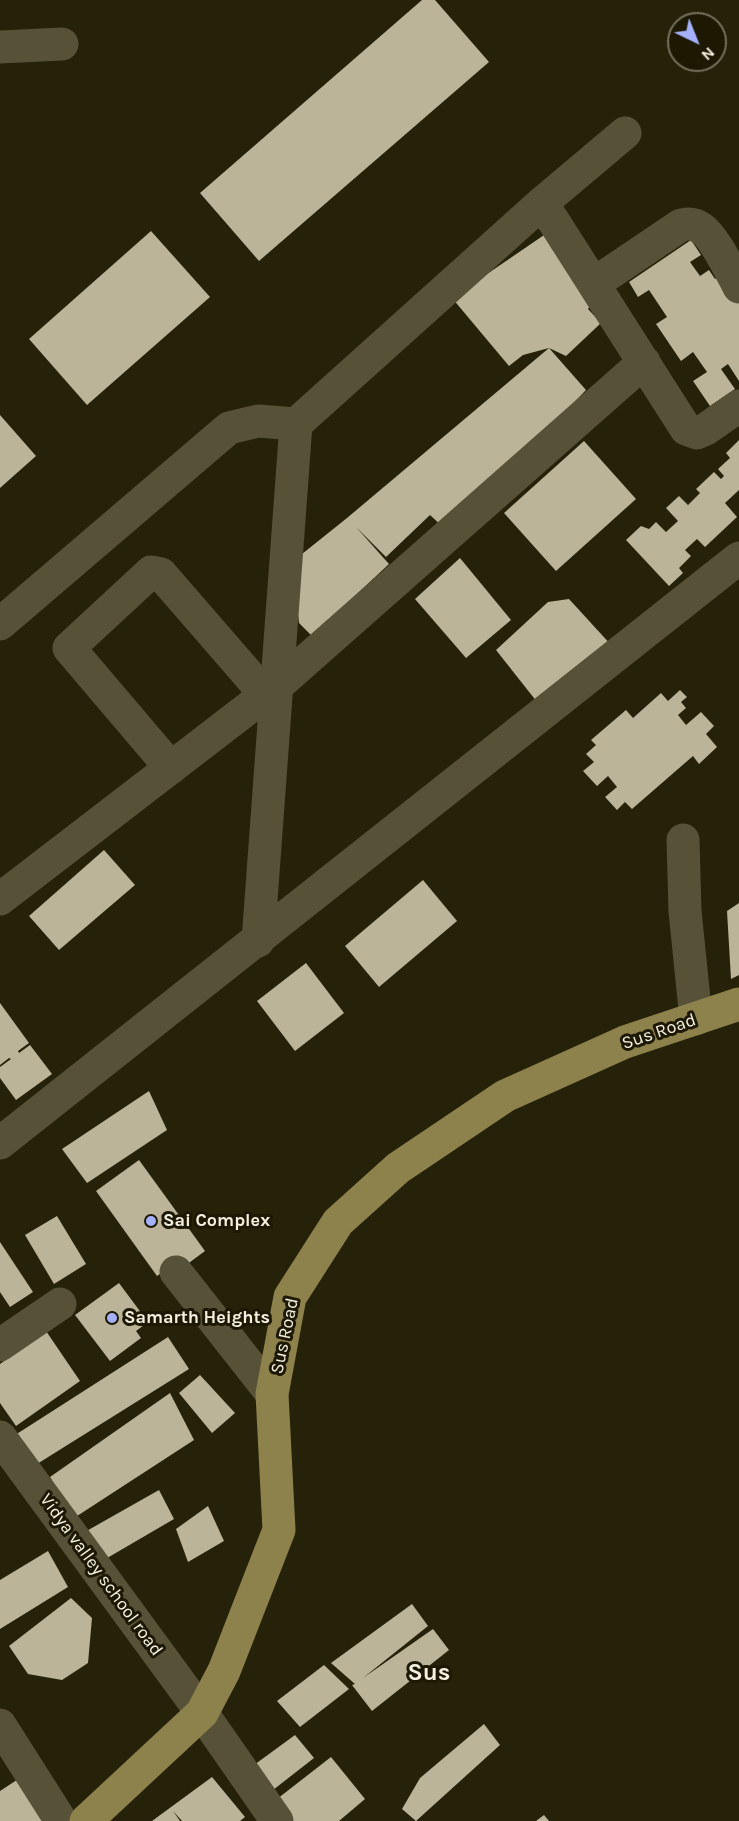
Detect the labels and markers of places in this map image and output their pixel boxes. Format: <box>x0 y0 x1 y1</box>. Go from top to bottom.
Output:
place label: Sai Complex <box>163 1210 270 1232</box>
marker: Sai Complex <box>144 1214 158 1228</box>
place label: Samarth Heights <box>124 1307 270 1329</box>
marker: Samarth Heights <box>105 1311 119 1325</box>

